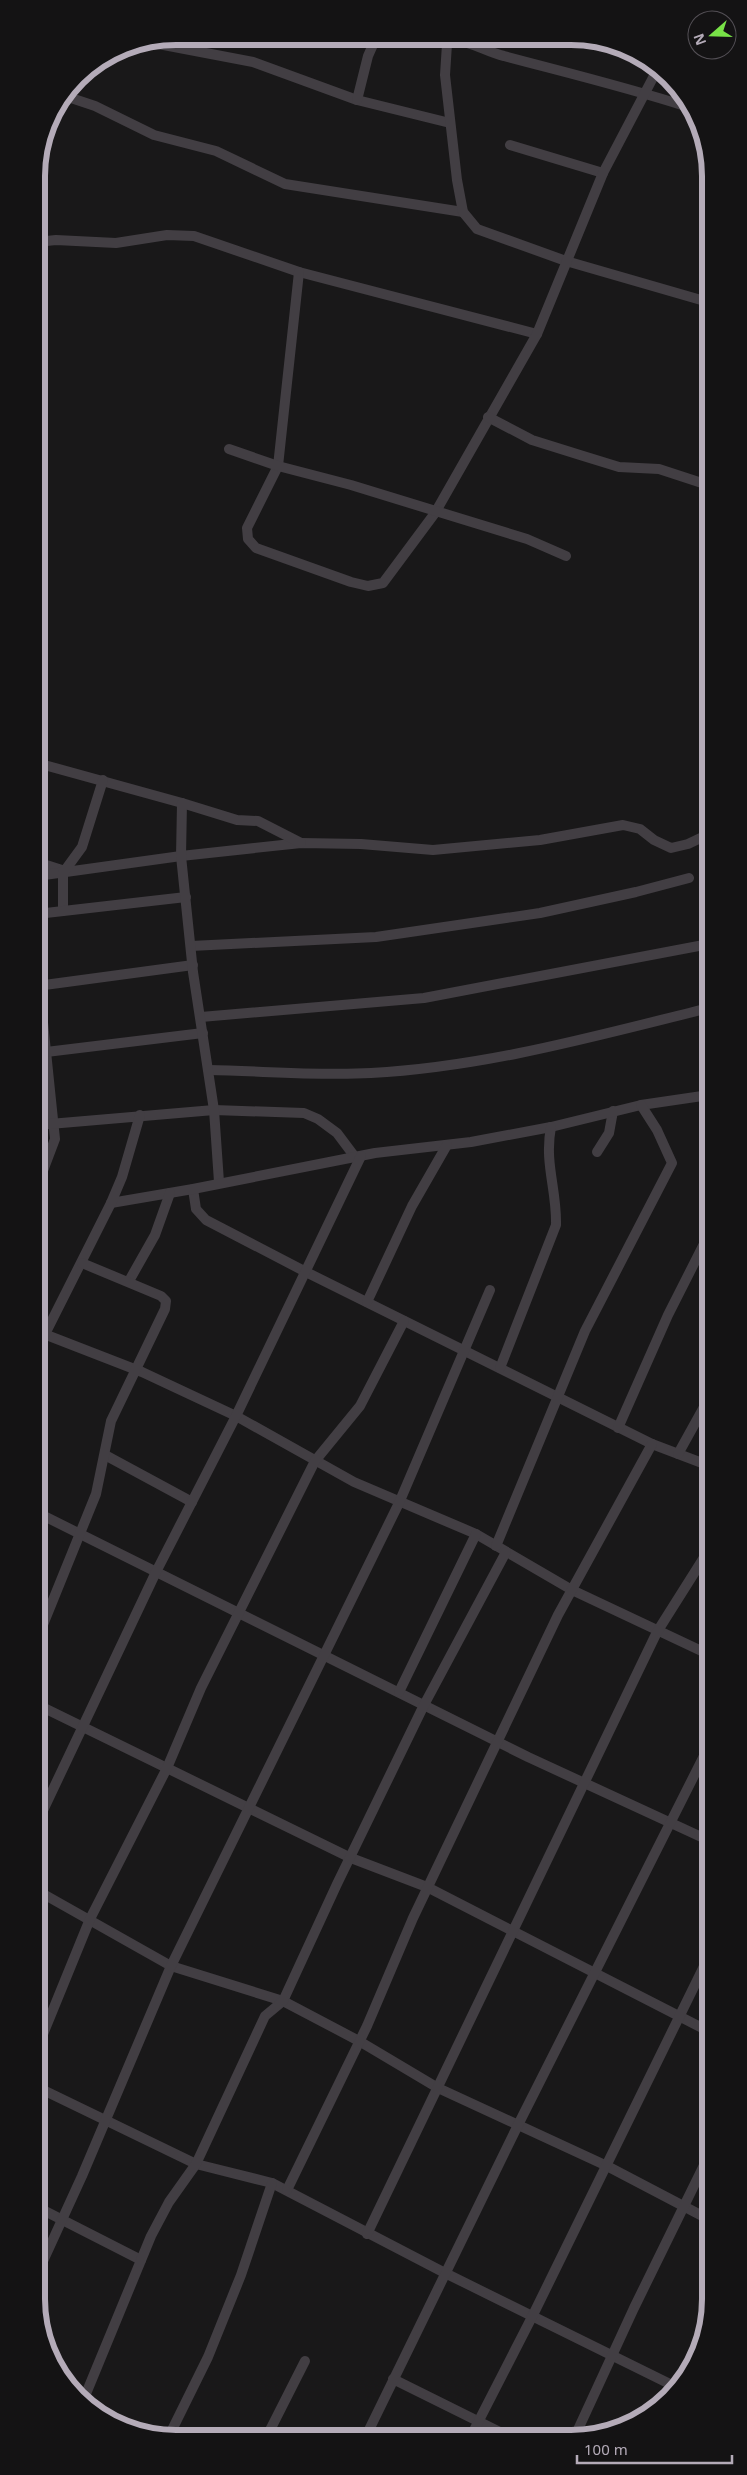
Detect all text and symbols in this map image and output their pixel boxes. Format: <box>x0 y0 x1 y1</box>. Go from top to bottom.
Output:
north arrow <box>687 10 737 60</box>
text: N <box>688 31 710 48</box>
scale bar <box>577 2432 732 2464</box>
text: 100 m <box>584 2439 628 2459</box>

